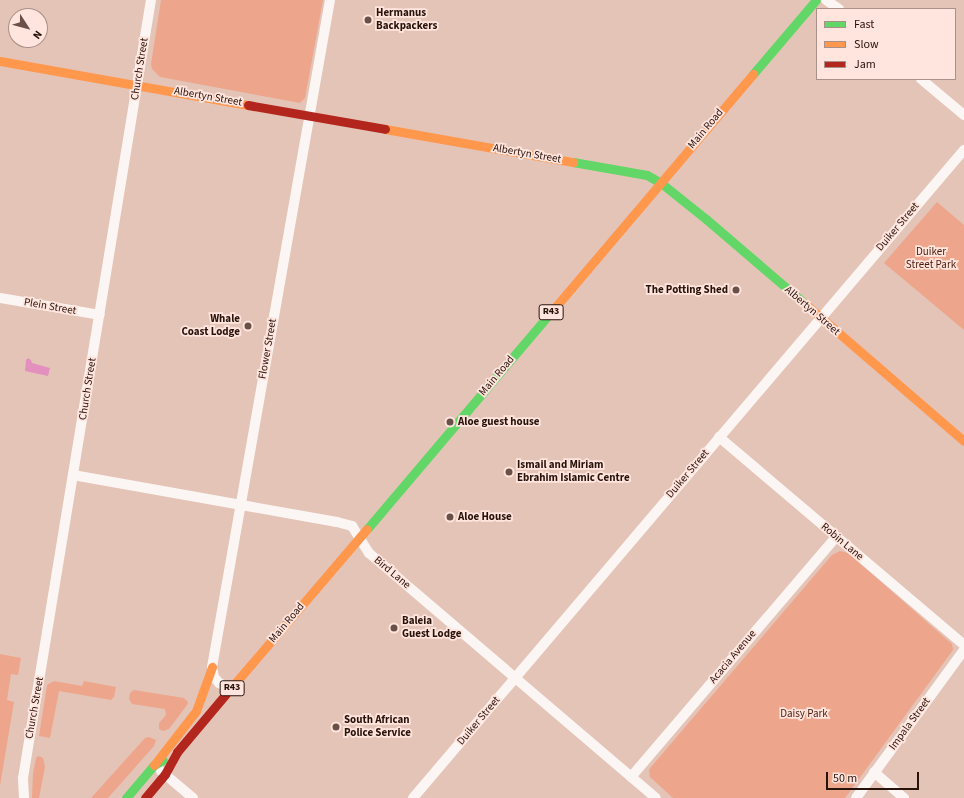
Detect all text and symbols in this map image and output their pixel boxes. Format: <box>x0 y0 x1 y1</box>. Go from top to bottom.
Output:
place label: Hermanus Backpackers <box>376 7 437 33</box>
north arrow <box>8 8 48 48</box>
legend <box>816 8 956 80</box>
marker: Hermanus Backpackers <box>363 15 373 25</box>
text: Fast <box>854 16 874 33</box>
text: N <box>29 27 46 42</box>
text: Slow <box>854 36 879 53</box>
street label: Church Street <box>129 37 151 101</box>
text: Jam <box>854 56 876 73</box>
street label: Albertyn Street <box>173 85 243 109</box>
street label: Main Road <box>685 106 727 152</box>
street label: Albertyn Street <box>492 142 562 166</box>
street label: Duiker Street <box>874 200 922 254</box>
park label: Duiker Street Park <box>906 246 956 272</box>
place label: The Potting Shed <box>646 283 728 297</box>
street label: Albertyn Street <box>782 283 842 339</box>
marker: The Potting Shed <box>731 285 741 295</box>
street label: Plein Street <box>23 296 77 318</box>
road number: R43 <box>538 304 564 320</box>
place label: Whale Coast Lodge <box>181 313 240 339</box>
street label: Flower Street <box>256 318 280 380</box>
marker: Whale Coast Lodge <box>243 321 253 331</box>
street label: Main Road <box>476 353 518 399</box>
street label: Church Street <box>77 357 99 421</box>
place label: Aloe guest house <box>458 415 540 429</box>
marker: Aloe guest house <box>445 417 455 427</box>
street label: Duiker Street <box>664 447 712 501</box>
place label: Ismail and Miriam Ebrahim Islamic Centre <box>517 459 630 485</box>
marker: Ismail and Miriam Ebrahim Islamic Centre <box>504 467 514 477</box>
place label: Aloe House <box>458 510 512 524</box>
marker: Aloe House <box>445 512 455 522</box>
street label: Robin Lane <box>818 520 866 564</box>
street label: Bird Lane <box>371 554 413 592</box>
street label: Main Road <box>266 600 308 646</box>
place label: Baleia Guest Lodge <box>402 615 461 641</box>
marker: Baleia Guest Lodge <box>389 623 399 633</box>
street label: Acacia Avenue <box>707 628 759 686</box>
street label: Church Street <box>23 676 47 740</box>
road number: R43 <box>219 680 245 696</box>
street label: Duiker Street <box>455 694 503 748</box>
street label: Impala Street <box>887 695 933 753</box>
park label: Daisy Park <box>780 707 828 721</box>
place label: South African Police Service <box>344 714 411 740</box>
marker: South African Police Service <box>331 722 341 732</box>
scale bar <box>828 764 921 790</box>
text: 50 m <box>833 770 857 787</box>

